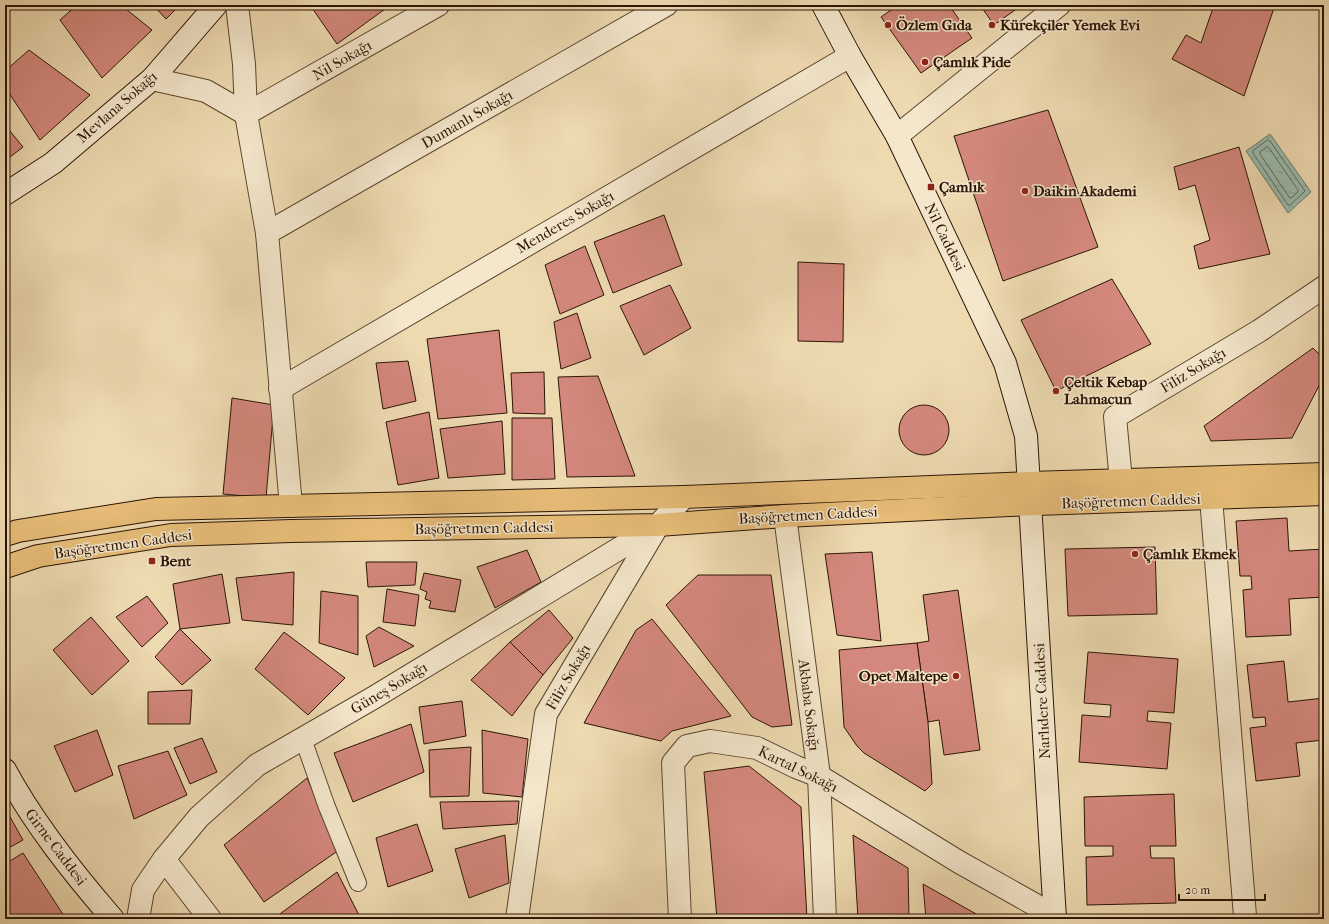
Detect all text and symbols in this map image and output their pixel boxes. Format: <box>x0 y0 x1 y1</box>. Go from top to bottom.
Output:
place label: Özlem Gıda <box>896 16 973 34</box>
place label: Kürekçiler Yemek Evi <box>1000 16 1141 35</box>
marker: Özlem Gıda <box>883 20 893 30</box>
marker: Kürekçiler Yemek Evi <box>987 20 997 30</box>
street label: Nil Sokağı <box>309 36 375 84</box>
place label: Çamlık Pide <box>933 53 1012 72</box>
marker: Çamlık Pide <box>920 57 930 67</box>
street label: Mevlana Sokağı <box>73 67 161 147</box>
street label: Dumanlı Sokağı <box>418 85 516 152</box>
place label: Çamlık <box>939 178 986 197</box>
marker: Çamlık <box>926 182 936 192</box>
place label: Daikin Akademi <box>1033 182 1137 200</box>
street label: Menderes Sokağı <box>513 186 618 257</box>
marker: Daikin Akademi <box>1020 186 1030 196</box>
street label: Nil Caddesi <box>921 200 970 275</box>
street label: Filiz Sokağı <box>1157 343 1230 397</box>
place label: Çeltik Kebap Lahmacun <box>1064 373 1147 408</box>
marker: Çeltik Kebap Lahmacun <box>1051 386 1061 396</box>
street label: Başöğretmen Caddesi <box>1061 490 1202 512</box>
street label: Başöğretmen Caddesi <box>738 502 879 528</box>
street label: Başöğretmen Caddesi <box>414 518 554 538</box>
street label: Başöğretmen Caddesi <box>53 525 194 563</box>
place label: Çamlık Ekmek <box>1143 545 1238 564</box>
marker: Çamlık Ekmek <box>1130 549 1140 559</box>
place label: Bent <box>160 552 192 570</box>
marker: Bent <box>147 556 157 566</box>
street label: Filiz Sokağı <box>542 640 594 713</box>
street label: Narlıdere Caddesi <box>1030 642 1054 759</box>
street label: Akbaba Sokağı <box>794 657 824 753</box>
street label: Güneş Sokağı <box>347 658 431 718</box>
place label: Opet Maltepe <box>859 667 949 685</box>
marker: Opet Maltepe <box>951 671 961 681</box>
street label: Kartal Sokağı <box>755 742 841 796</box>
street label: Girne Caddesi <box>21 805 91 889</box>
scale bar <box>1179 876 1265 902</box>
text: 20 m <box>1185 883 1210 897</box>

